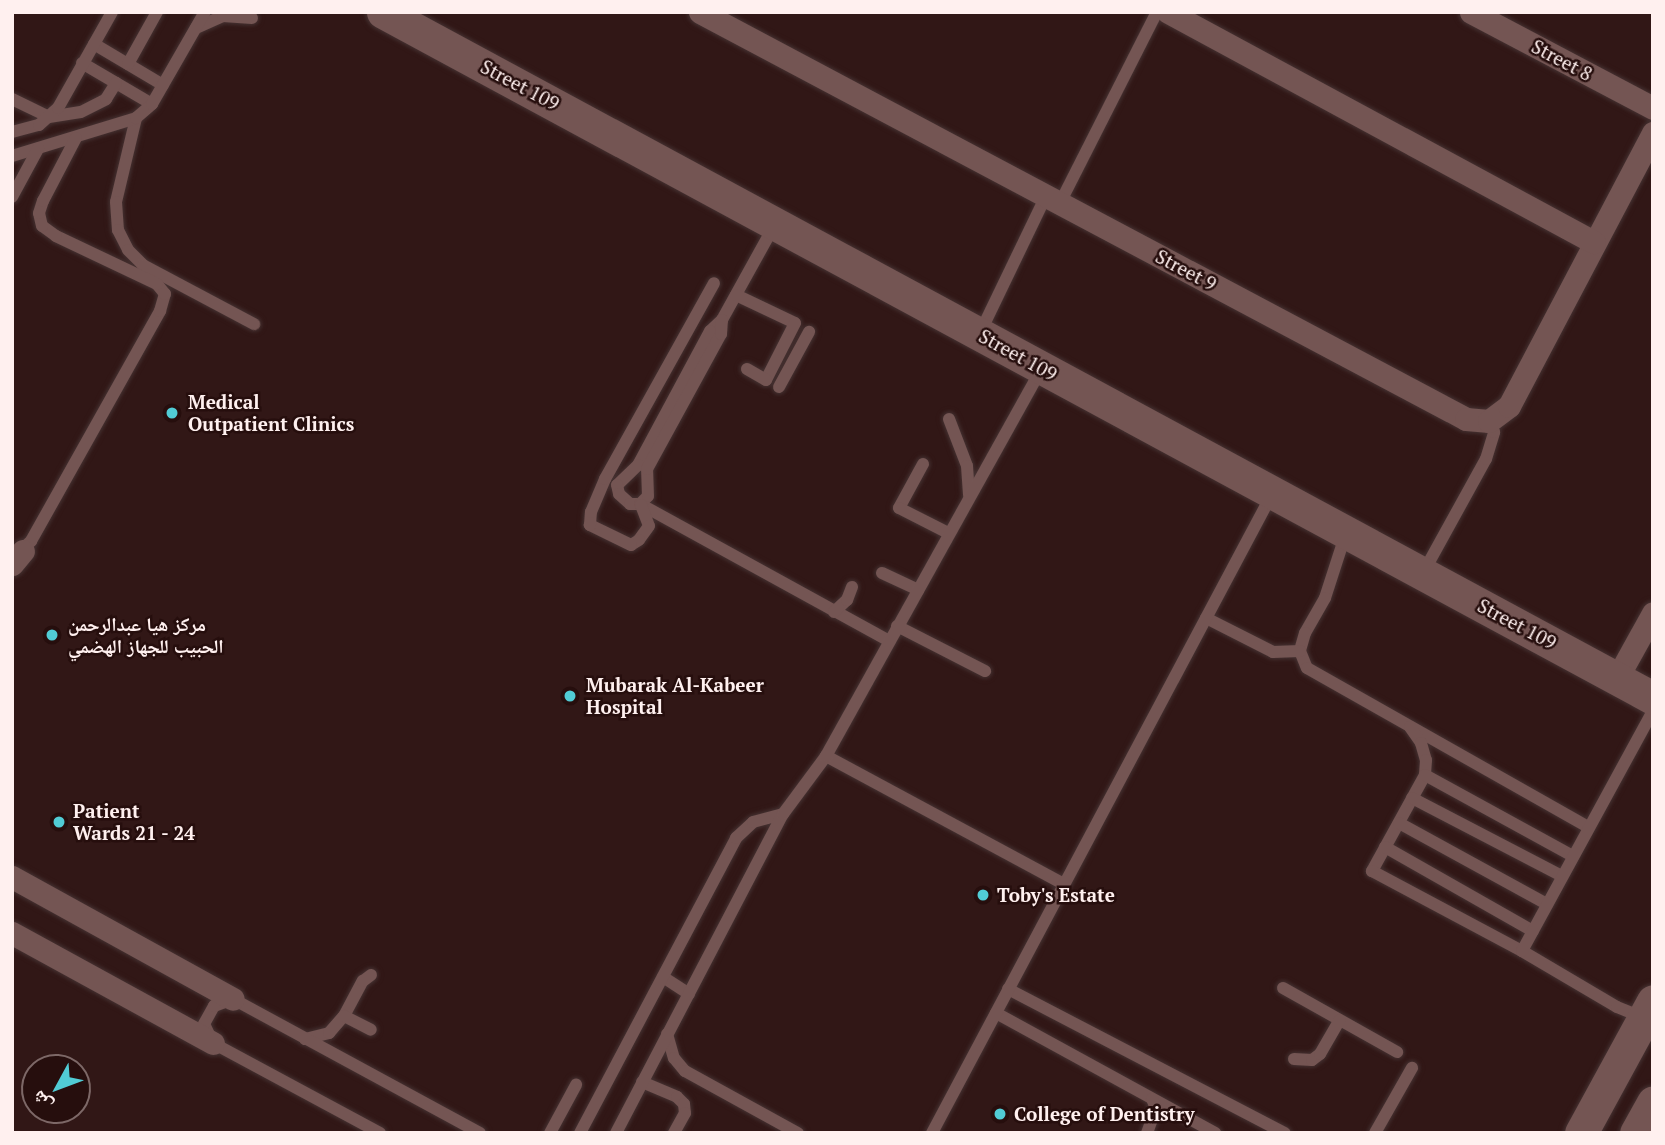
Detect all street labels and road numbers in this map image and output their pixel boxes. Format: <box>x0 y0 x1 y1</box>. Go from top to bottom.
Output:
street label: Street 8 <box>1528 35 1596 85</box>
street label: Street 109 <box>477 55 563 115</box>
street label: Street 9 <box>1152 245 1220 295</box>
street label: Street 109 <box>975 324 1061 386</box>
street label: Street 109 <box>1474 594 1560 654</box>

